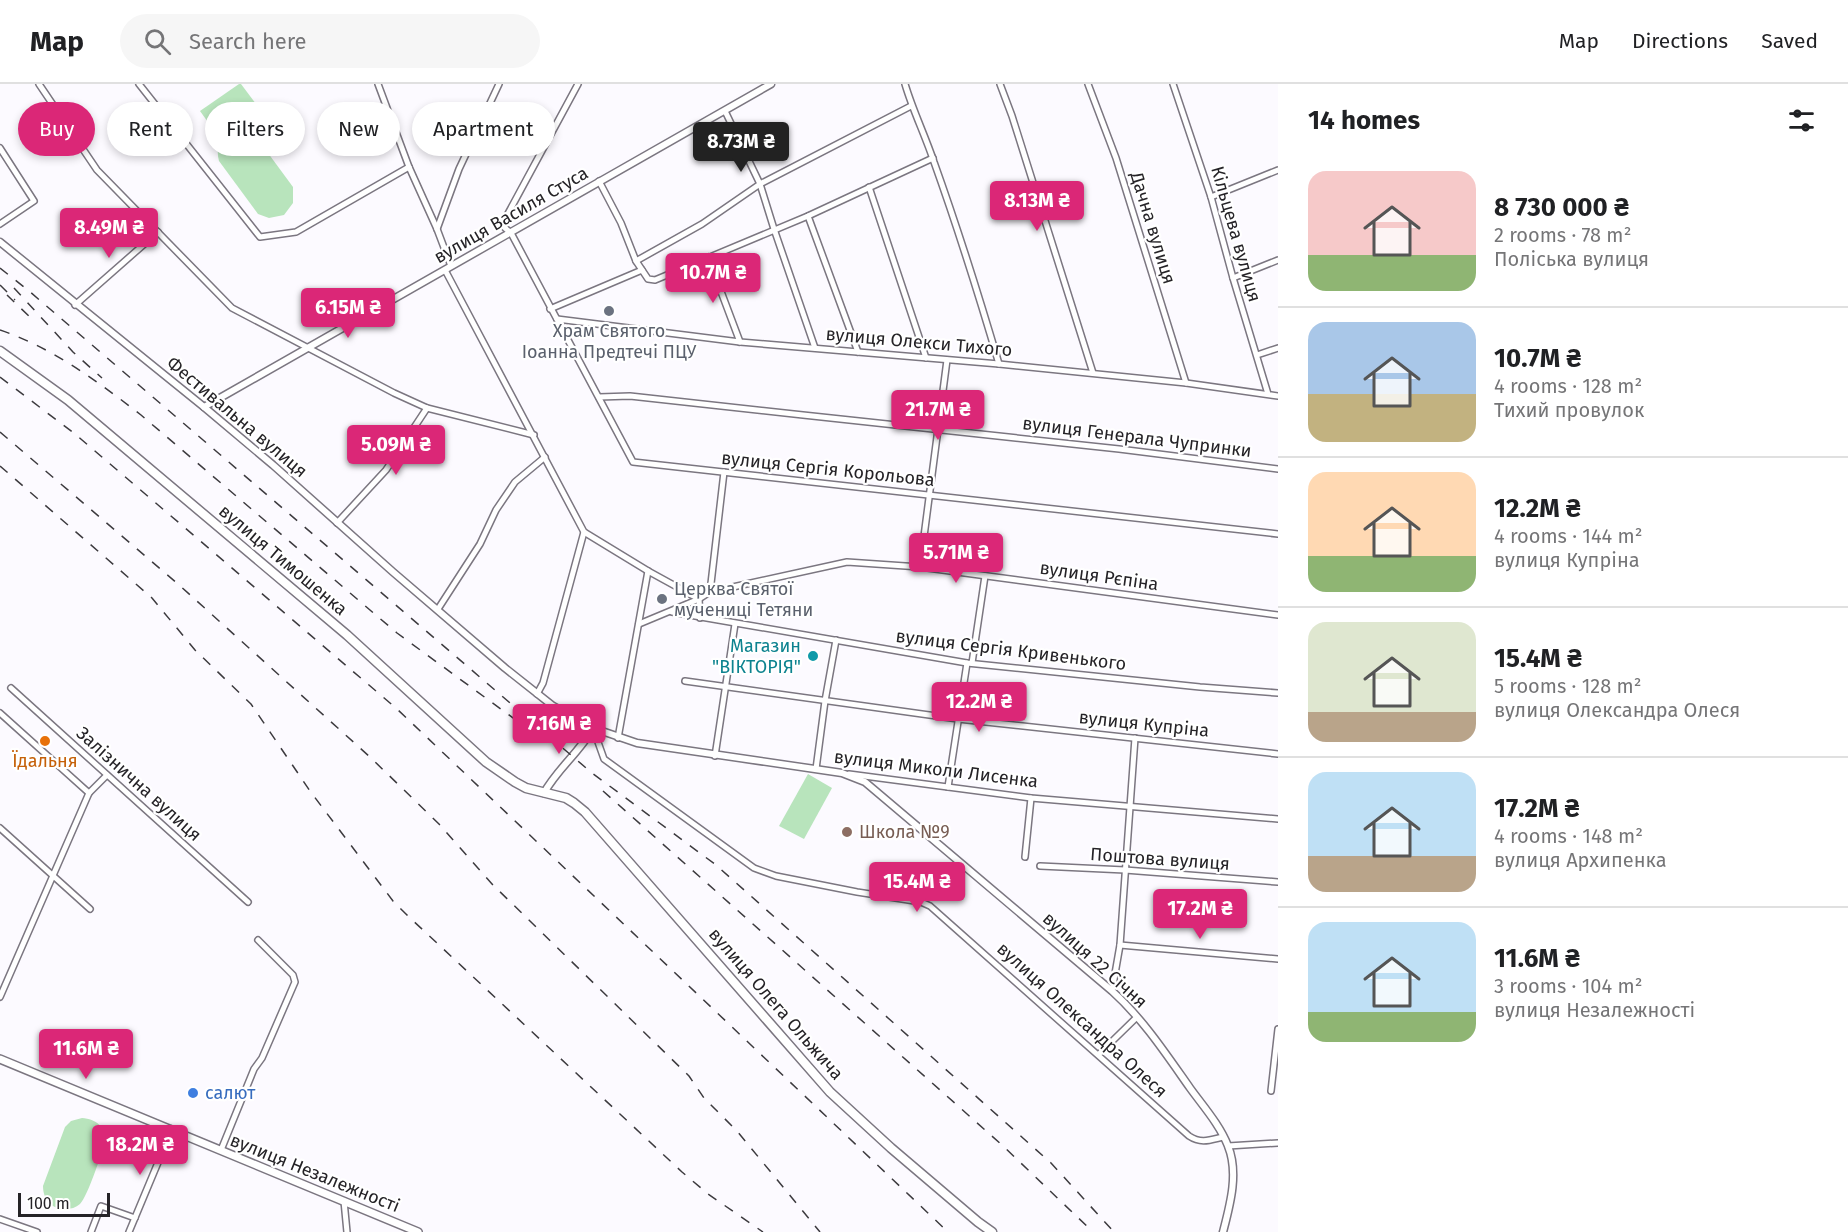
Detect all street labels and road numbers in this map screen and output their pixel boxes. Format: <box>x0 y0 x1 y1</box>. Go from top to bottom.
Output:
street label: вулиця Василя Стуса <box>430 162 592 268</box>
street label: Кільцева вулиця <box>1206 164 1266 304</box>
street label: Дачна вулиця <box>1125 168 1180 287</box>
street label: вулиця Олекси Тихого <box>825 323 1013 361</box>
street label: Фестивальна вулиця <box>162 352 312 482</box>
street label: вулиця Генерала Чупринки <box>1021 412 1253 462</box>
street label: вулиця Сергія Корольова <box>720 447 936 491</box>
street label: вулиця Тимошенка <box>214 500 352 620</box>
street label: вулиця Рєпіна <box>1038 557 1160 595</box>
street label: вулиця Сергія Кривенького <box>894 625 1128 675</box>
street label: вулиця Купріна <box>1078 706 1210 742</box>
street label: Залізнична вулиця <box>72 722 206 846</box>
street label: вулиця Миколи Лисенка <box>833 746 1039 792</box>
street label: Поштова вулиця <box>1089 843 1231 875</box>
street label: вулиця 22 Січня <box>1038 907 1152 1013</box>
street label: вулиця Олега Ольжича <box>704 923 848 1085</box>
street label: вулиця Олександра Олеся <box>992 938 1172 1102</box>
street label: вулиця Незалежності <box>227 1129 403 1217</box>

